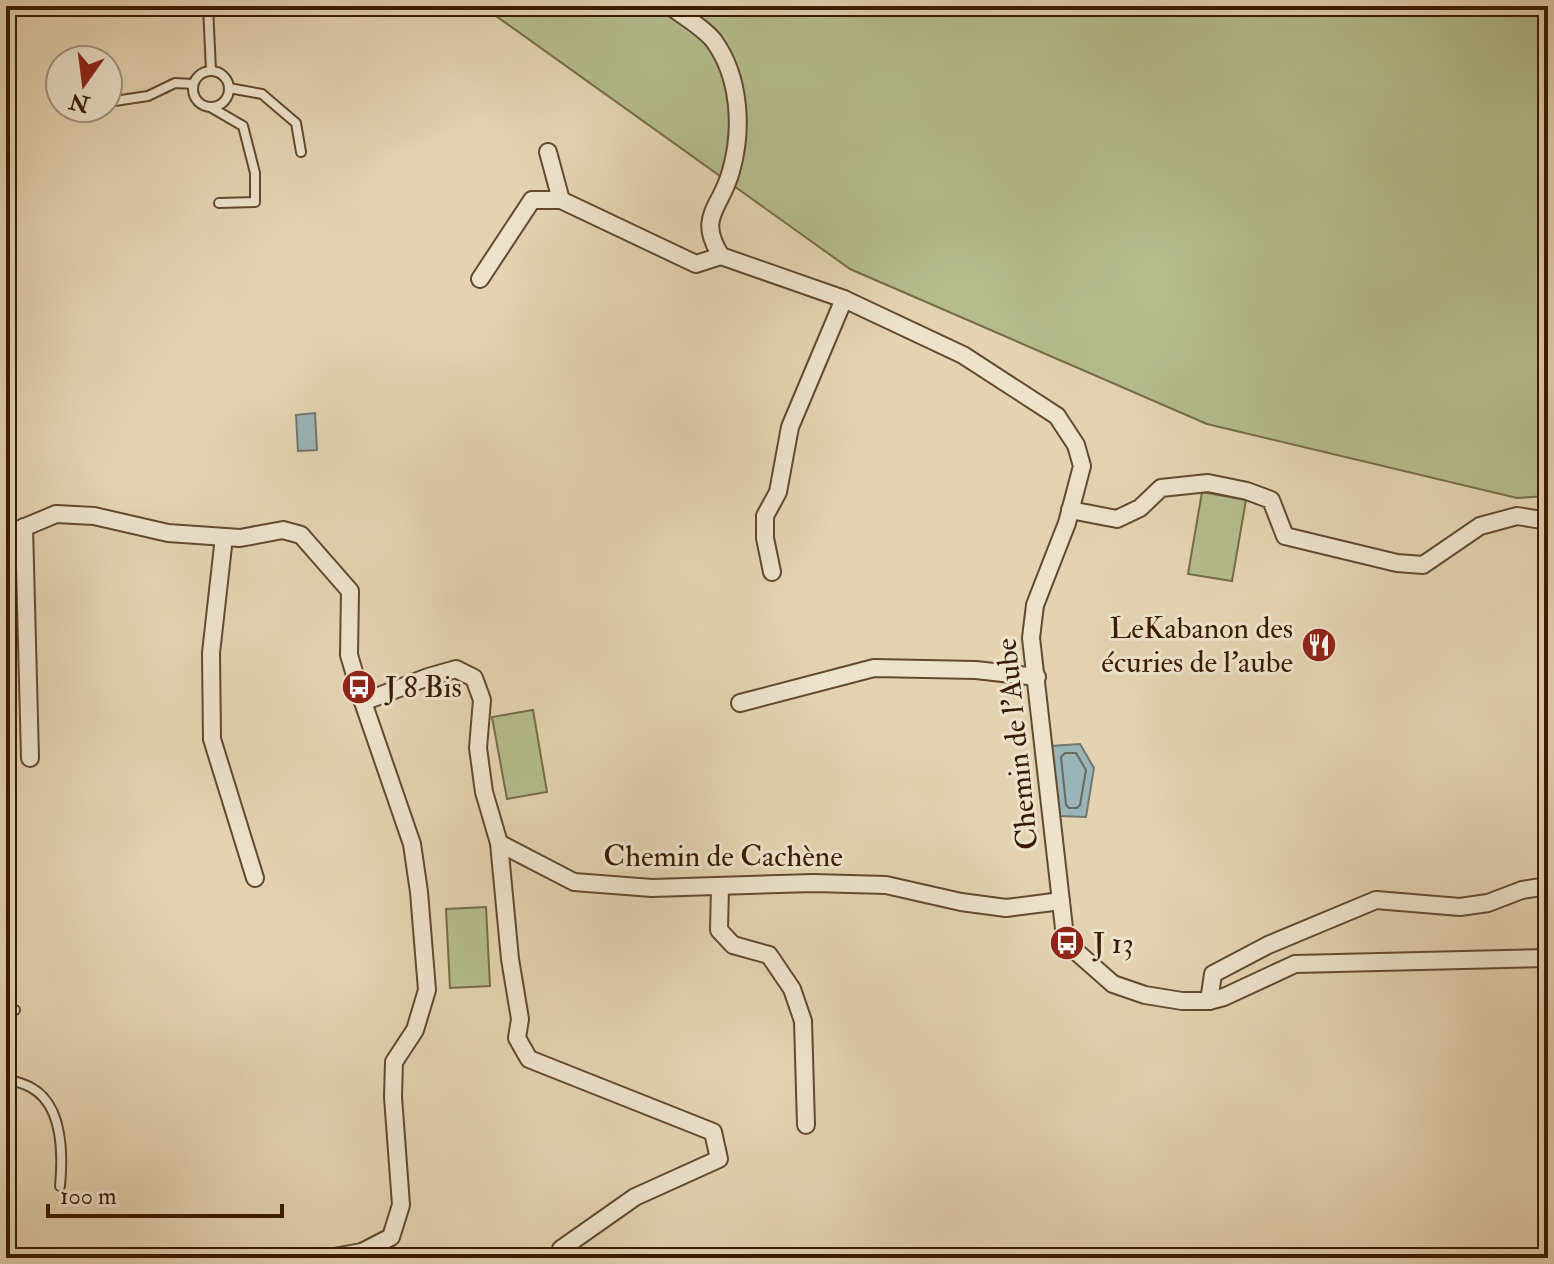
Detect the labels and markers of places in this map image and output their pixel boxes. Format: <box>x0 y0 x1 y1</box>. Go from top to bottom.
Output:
place label: LeKabanon des écuries de l'aube <box>1101 610 1293 681</box>
restaurant icon: LeKabanon des écuries de l'aube <box>1300 626 1338 664</box>
bus stop icon: J 8 Bis <box>340 668 378 706</box>
place label: J 8 Bis <box>384 669 462 706</box>
bus stop icon: J 13 <box>1048 924 1086 962</box>
place label: J 13 <box>1092 925 1134 962</box>

